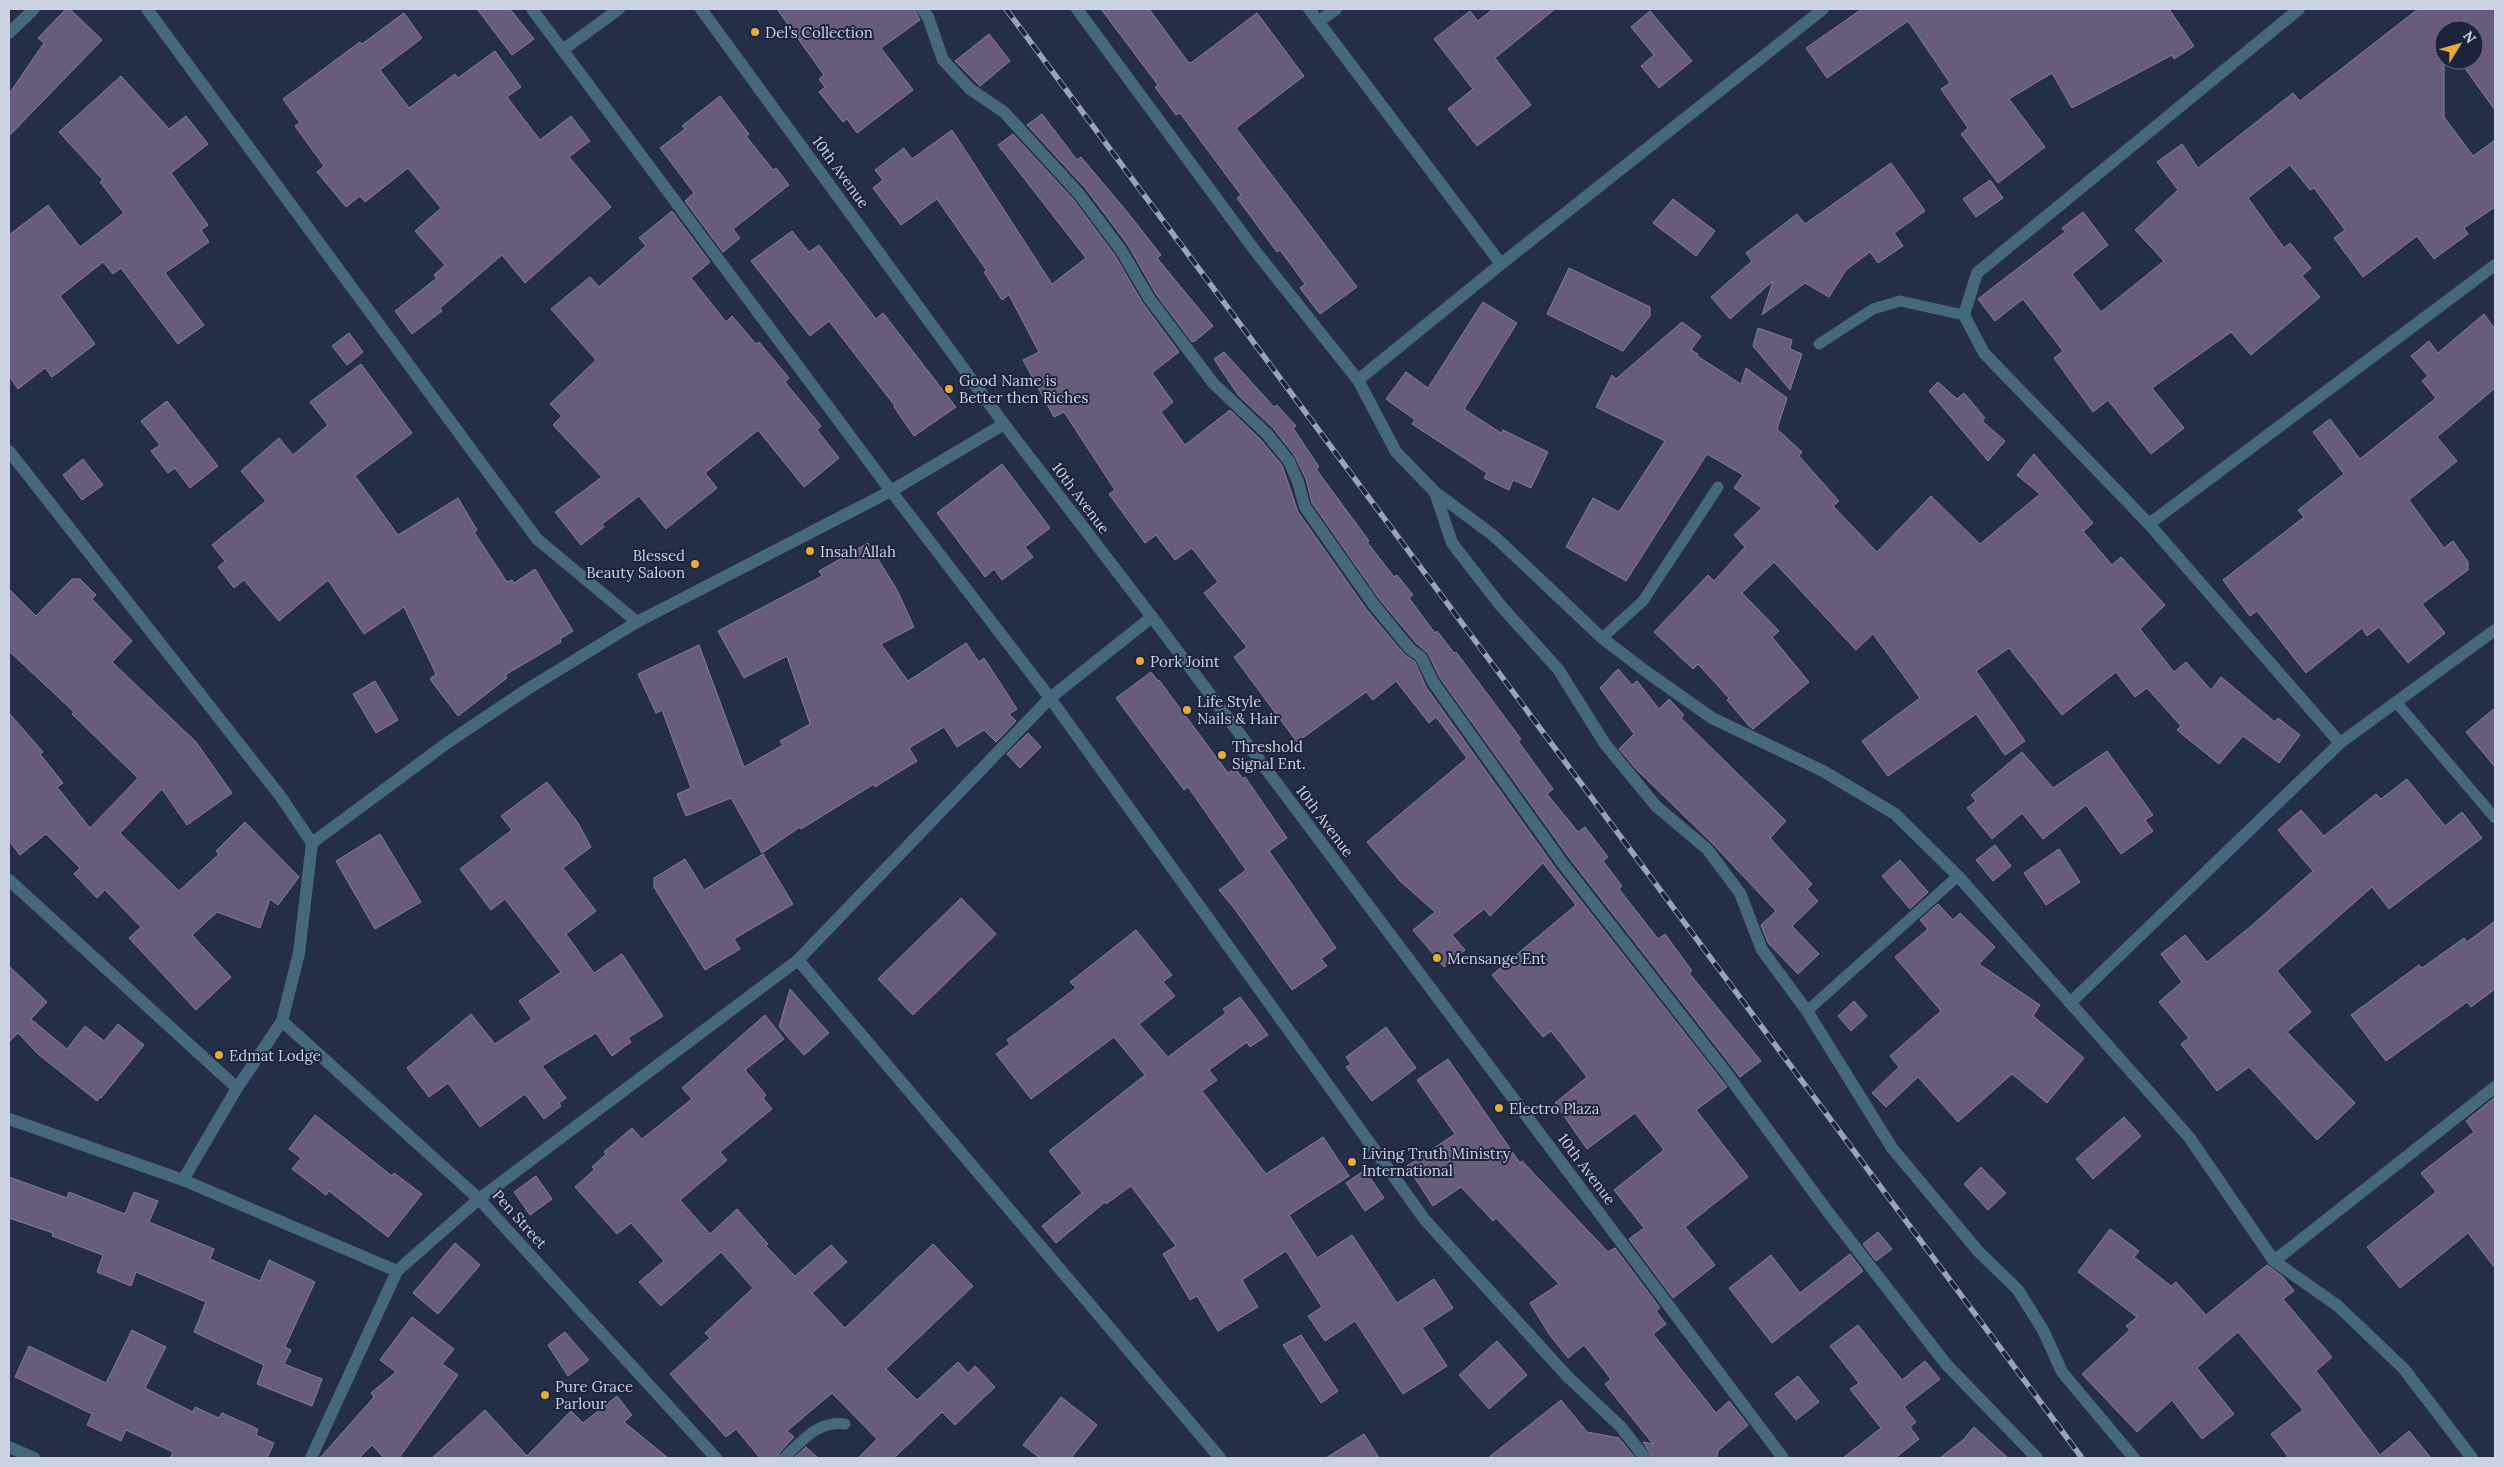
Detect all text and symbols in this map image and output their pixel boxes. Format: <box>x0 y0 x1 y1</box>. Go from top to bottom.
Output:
north arrow <box>2434 20 2484 70</box>
place label: Del’s Collection <box>765 23 873 42</box>
marker: Del’s Collection <box>749 26 761 38</box>
text: N <box>2459 27 2480 47</box>
street label: 10th Avenue <box>809 132 873 212</box>
place label: Good Name is Better then Riches <box>959 371 1088 407</box>
marker: Good Name is Better then Riches <box>943 383 955 395</box>
street label: 10th Avenue <box>1048 459 1114 537</box>
place label: Insah Allah <box>820 542 896 561</box>
marker: Insah Allah <box>804 545 816 557</box>
place label: Blessed Beauty Saloon <box>586 546 685 582</box>
marker: Blessed Beauty Saloon <box>689 558 701 570</box>
place label: Pork Joint <box>1150 652 1220 671</box>
marker: Pork Joint <box>1134 655 1146 667</box>
place label: Life Style Nails & Hair <box>1197 692 1280 728</box>
marker: Life Style Nails & Hair <box>1181 704 1193 716</box>
place label: Threshold Signal Ent. <box>1232 737 1306 773</box>
marker: Threshold Signal Ent. <box>1216 749 1228 761</box>
street label: 10th Avenue <box>1292 782 1358 860</box>
place label: Mensange Ent <box>1447 949 1546 968</box>
marker: Mensange Ent <box>1431 952 1443 964</box>
place label: Edmat Lodge <box>229 1046 321 1065</box>
marker: Edmat Lodge <box>213 1049 225 1061</box>
place label: Electro Plaza <box>1509 1099 1600 1118</box>
marker: Electro Plaza <box>1493 1102 1505 1114</box>
street label: 10th Avenue <box>1554 1130 1620 1208</box>
place label: Living Truth Ministry International <box>1362 1144 1510 1180</box>
marker: Living Truth Ministry International <box>1346 1156 1358 1168</box>
street label: Pen Street <box>489 1186 551 1252</box>
place label: Pure Grace Parlour <box>555 1377 633 1413</box>
marker: Pure Grace Parlour <box>539 1389 551 1401</box>

